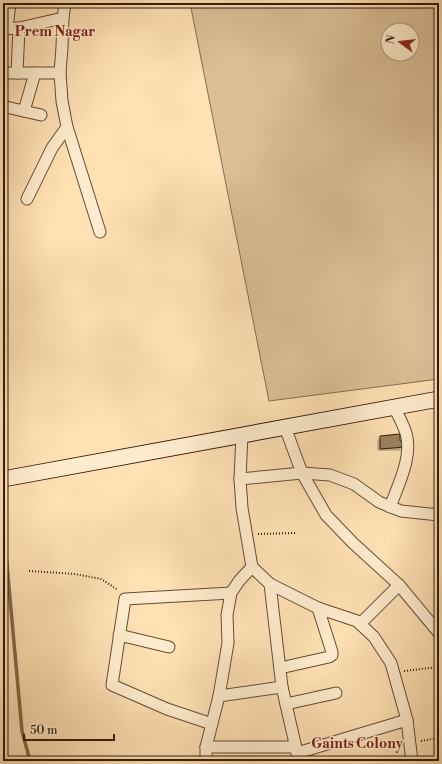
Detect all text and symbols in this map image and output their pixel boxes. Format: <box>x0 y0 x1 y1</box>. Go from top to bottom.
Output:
north arrow <box>380 22 420 62</box>
district label: Prem Nagar <box>15 23 95 41</box>
text: N <box>383 33 399 46</box>
scale bar <box>24 716 114 742</box>
text: 50 m <box>30 723 58 738</box>
district label: Gaints Colony <box>311 735 404 753</box>

